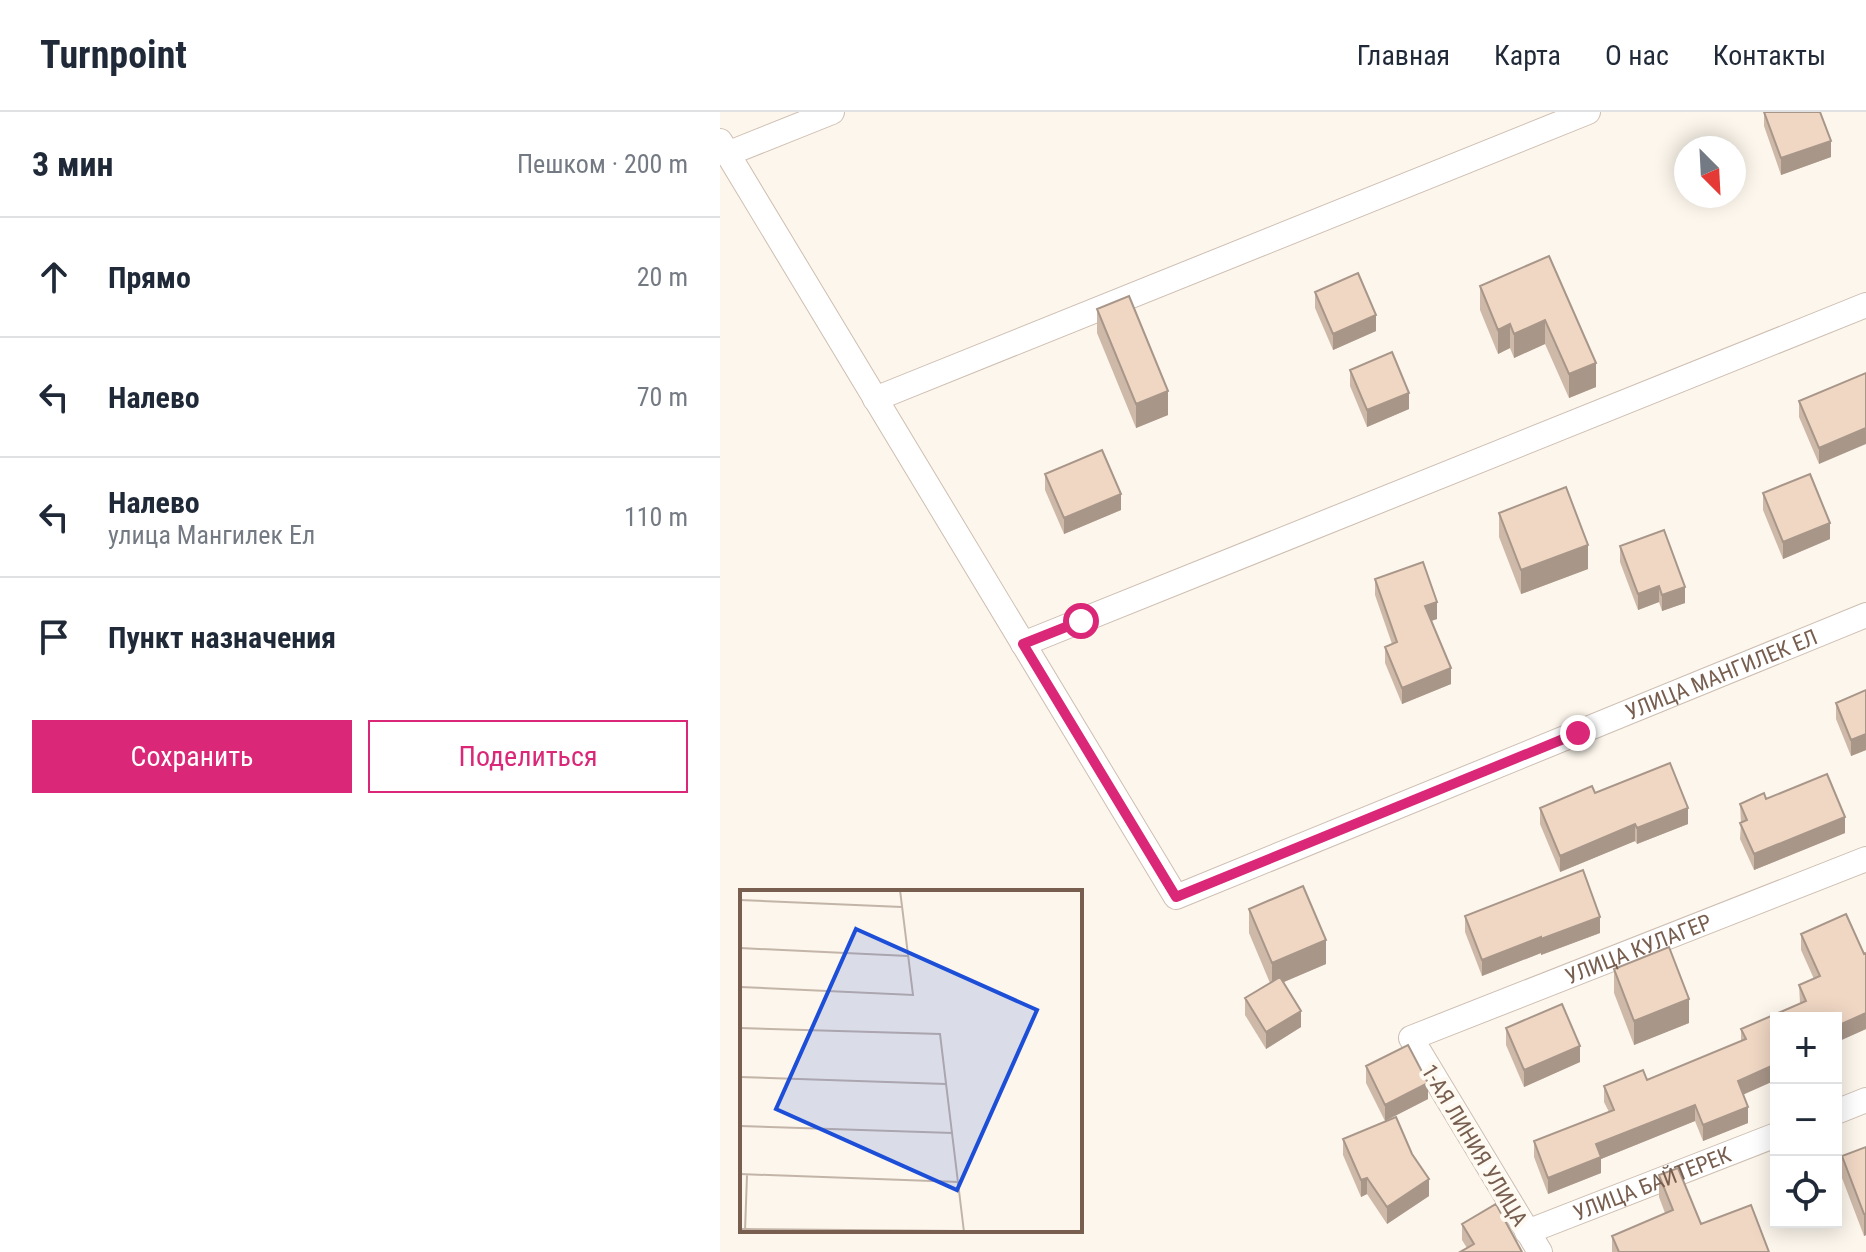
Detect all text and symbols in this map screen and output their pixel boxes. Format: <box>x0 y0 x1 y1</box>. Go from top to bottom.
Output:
text: Turnpoint <box>40 33 187 77</box>
text: Главная <box>1357 39 1450 72</box>
text: Карта <box>1494 39 1561 72</box>
text: О нас <box>1605 39 1669 72</box>
text: Контакты <box>1713 39 1826 72</box>
north arrow <box>1674 136 1746 208</box>
text: 3 мин <box>32 144 114 184</box>
text: Пешком · 200 m <box>517 149 688 179</box>
icon: ahead <box>32 255 76 299</box>
text: Прямо <box>108 260 191 295</box>
text: 20 m <box>637 262 688 292</box>
icon: left <box>32 375 76 419</box>
text: Налево <box>108 380 200 415</box>
text: 70 m <box>637 382 688 412</box>
text: Налево <box>108 485 200 520</box>
icon: left <box>32 495 76 539</box>
text: 110 m <box>624 502 688 532</box>
text: улица Мангилек Ел <box>108 520 315 550</box>
route start <box>1063 603 1099 639</box>
icon: arrive <box>32 615 76 659</box>
text: Пункт назначения <box>108 620 336 655</box>
street label: УЛИЦА МАНГИЛЕК ЕЛ <box>1622 624 1821 725</box>
route end <box>1560 715 1596 751</box>
button: Сохранить <box>32 720 352 793</box>
button: Поделиться <box>368 720 688 793</box>
inset map <box>740 890 1082 1232</box>
street label: УЛИЦА КУЛАГЕР <box>1562 909 1715 989</box>
map controls <box>1770 1012 1842 1228</box>
button: + <box>1770 1012 1842 1084</box>
street label: 1-АЯ ЛИНИЯ УЛИЦА <box>1416 1060 1533 1231</box>
button: − <box>1770 1084 1842 1156</box>
street label: УЛИЦА БАЙТЕРЕК <box>1570 1142 1735 1226</box>
button: locate <box>1770 1156 1842 1228</box>

